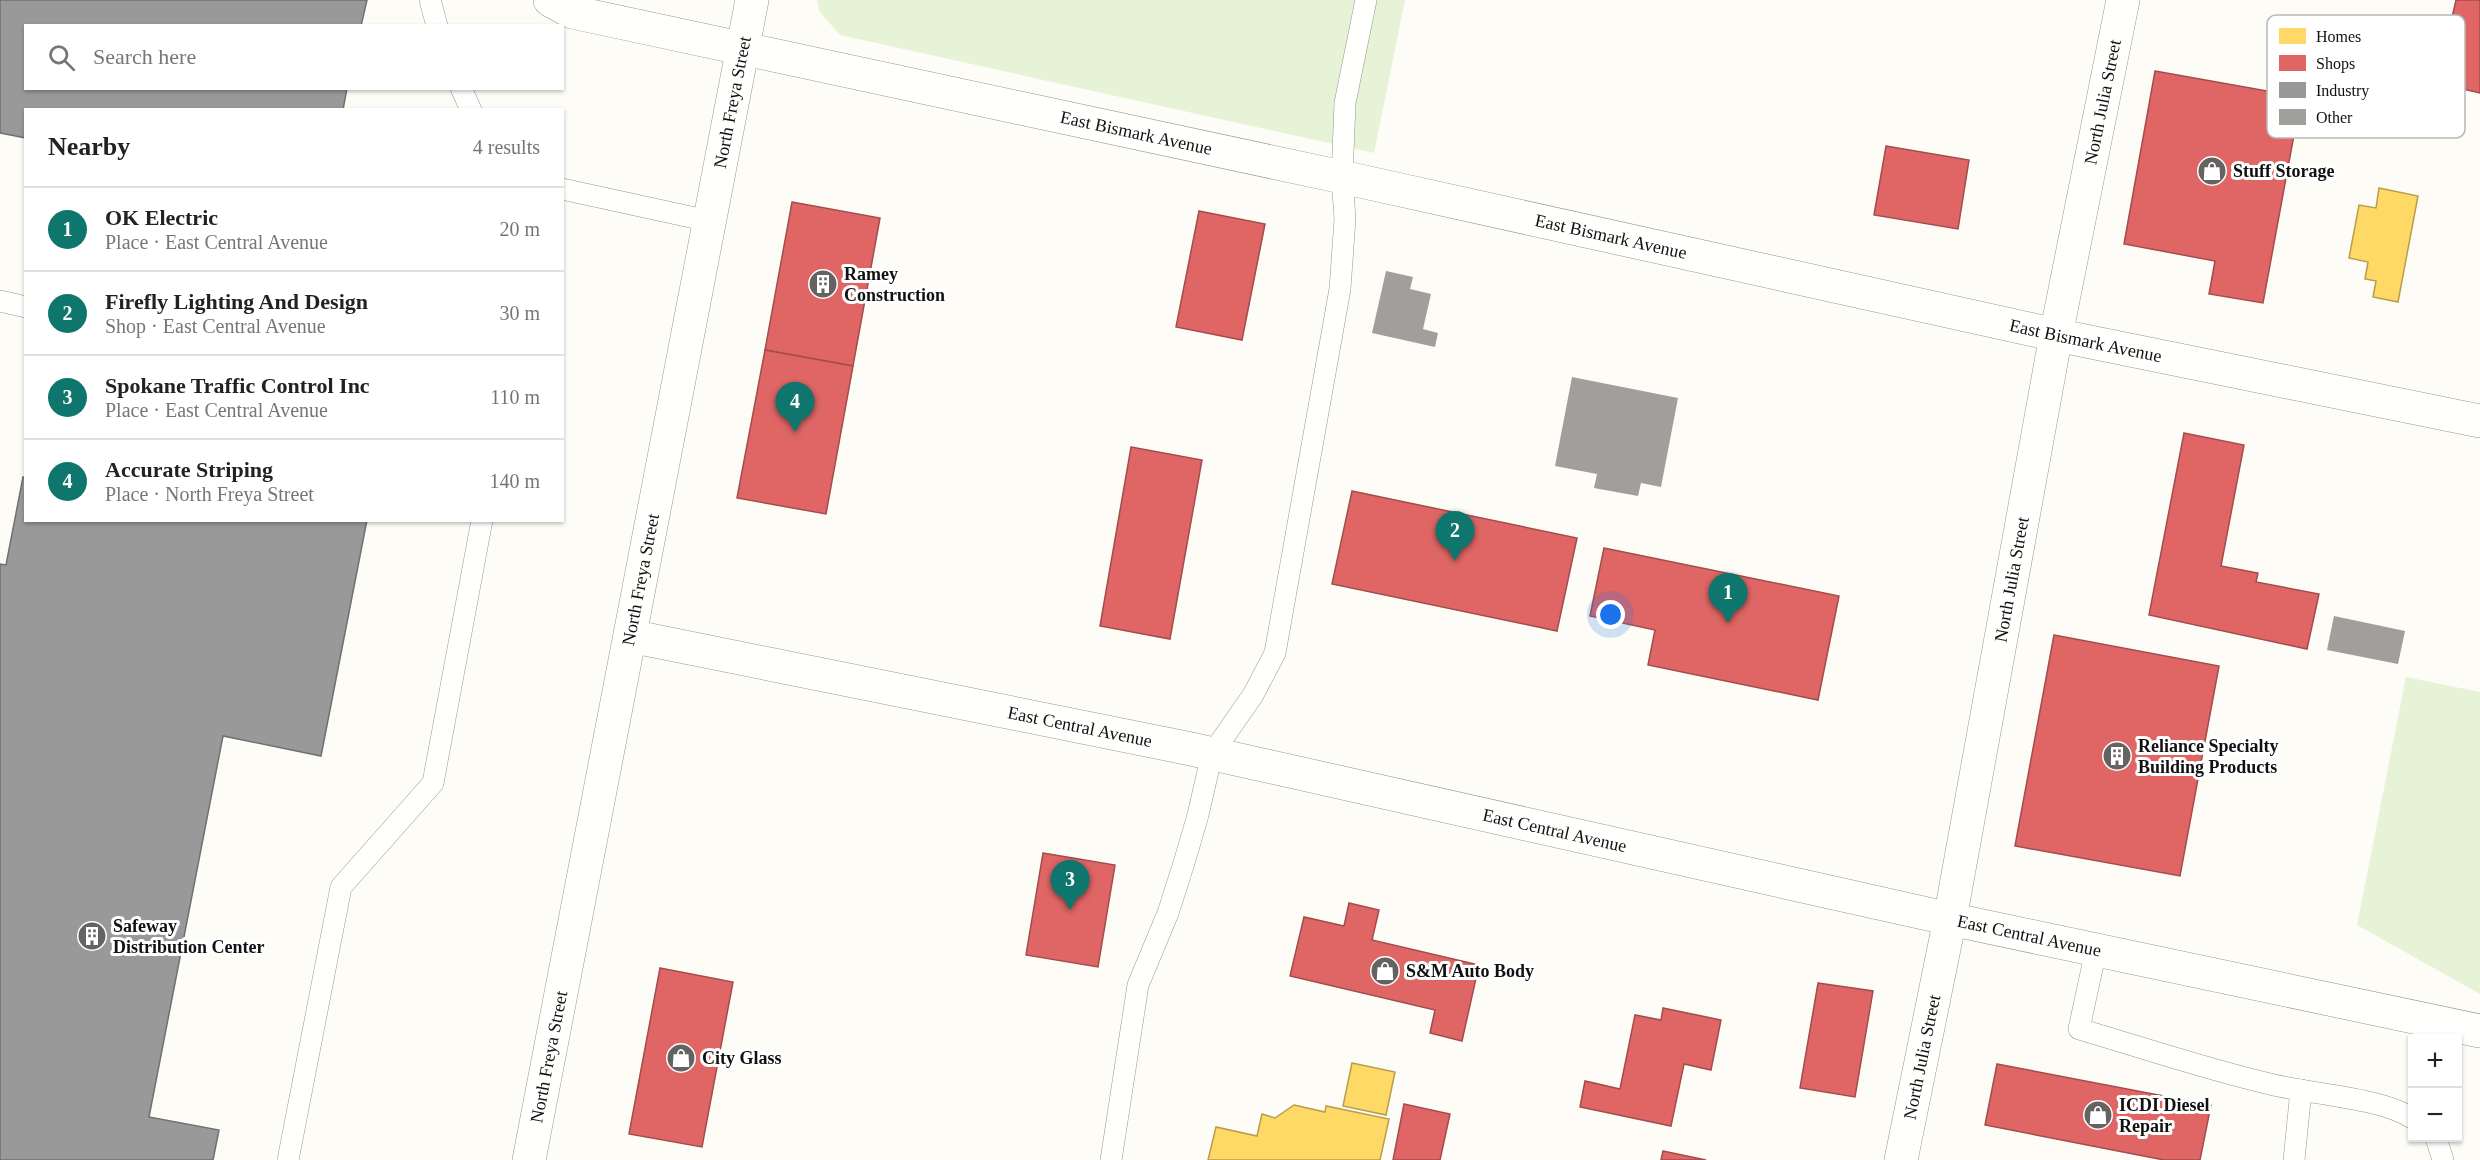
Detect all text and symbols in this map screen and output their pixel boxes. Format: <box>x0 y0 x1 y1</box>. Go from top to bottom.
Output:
legend <box>2267 15 2465 138</box>
search box <box>24 24 564 90</box>
text: Homes <box>2316 28 2361 45</box>
street label: North Freya Street <box>710 35 755 170</box>
street label: North Julia Street <box>2080 38 2125 166</box>
icon: search <box>45 41 78 74</box>
text: Search here <box>93 44 196 69</box>
text: Shops <box>2316 55 2355 73</box>
text: Industry <box>2316 82 2369 100</box>
street label: East Bismark Avenue <box>1058 107 1214 159</box>
text: Other <box>2316 109 2353 126</box>
text: Nearby <box>48 132 130 161</box>
text: 4 results <box>473 136 540 158</box>
shop icon: Stuff Storage <box>2196 155 2228 187</box>
place label: Stuff Storage <box>2233 161 2335 181</box>
text: OK Electric <box>105 205 218 230</box>
street label: East Bismark Avenue <box>1533 210 1689 263</box>
text: 1 <box>63 218 73 240</box>
text: 20 m <box>499 218 540 240</box>
text: Place · East Central Avenue <box>105 231 328 253</box>
place label: Ramey Construction <box>844 264 945 305</box>
building icon: Ramey Construction <box>807 268 839 300</box>
text: Firefly Lighting And Design <box>105 289 368 314</box>
text: 2 <box>63 302 73 324</box>
text: 30 m <box>499 302 540 324</box>
text: Shop · East Central Avenue <box>105 315 326 337</box>
street label: East Bismark Avenue <box>2008 315 2163 366</box>
text: Spokane Traffic Control Inc <box>105 373 370 398</box>
pin: 4 <box>776 382 814 432</box>
text: 3 <box>63 386 73 408</box>
text: 110 m <box>490 386 540 408</box>
text: Place · East Central Avenue <box>105 399 328 421</box>
text: Accurate Striping <box>105 457 273 482</box>
text: 4 <box>63 470 73 492</box>
text: 140 m <box>489 470 540 492</box>
text: Place · North Freya Street <box>105 483 314 505</box>
street label: North Freya Street <box>618 512 663 647</box>
pin: 2 <box>1436 512 1474 561</box>
street label: North Julia Street <box>1990 515 2033 644</box>
pin: 1 <box>1708 574 1748 623</box>
your location <box>1596 600 1625 629</box>
street label: East Central Avenue <box>1006 702 1154 751</box>
place label: Reliance Specialty Building Products <box>2138 736 2278 777</box>
building icon: Reliance Specialty Building Products <box>2101 740 2133 772</box>
street label: East Central Avenue <box>1481 805 1629 856</box>
pin: 3 <box>1050 860 1090 910</box>
street label: East Central Avenue <box>1955 911 2103 961</box>
place label: Safeway Distribution Center <box>113 916 265 957</box>
building icon: Safeway Distribution Center <box>76 920 108 952</box>
shop icon: S&M Auto Body <box>1369 955 1401 987</box>
place label: S&M Auto Body <box>1406 961 1534 981</box>
street label: North Freya Street <box>526 989 571 1125</box>
street label: North Julia Street <box>1899 993 1944 1121</box>
map controls <box>2408 1034 2462 1142</box>
button: + <box>2408 1034 2462 1088</box>
shop icon: City Glass <box>665 1042 697 1074</box>
place label: City Glass <box>702 1048 782 1068</box>
button: − <box>2408 1088 2462 1142</box>
place label: ICDI Diesel Repair <box>2119 1095 2210 1136</box>
shop icon: ICDI Diesel Repair <box>2082 1099 2114 1131</box>

